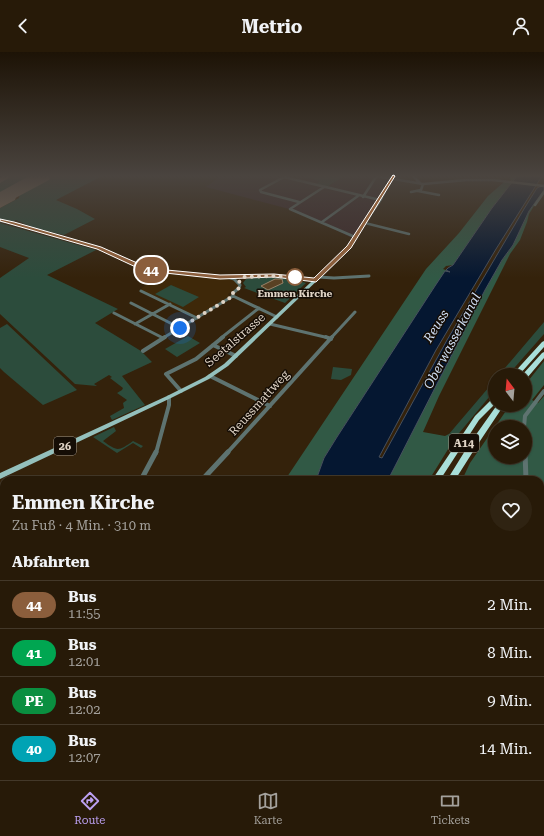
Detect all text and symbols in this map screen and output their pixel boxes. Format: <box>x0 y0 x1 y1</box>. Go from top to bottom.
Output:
icon: back <box>12 15 34 37</box>
icon: person <box>510 15 532 37</box>
text: Metrio <box>242 16 302 37</box>
line badge: 44 <box>133 257 169 283</box>
text: 44 <box>143 262 159 278</box>
marker: Emmen Kirche <box>286 268 304 286</box>
place label: Emmen Kirche <box>258 288 333 299</box>
water label: Oberwasserkanal <box>420 290 484 392</box>
water label: Reuss <box>420 307 452 346</box>
street label: Seetalstrasse <box>202 310 268 370</box>
your location <box>170 318 190 338</box>
street label: Reussmattweg <box>226 367 292 439</box>
north arrow <box>488 368 532 412</box>
map controls <box>488 368 532 464</box>
button: layers <box>488 420 532 464</box>
road number: A14 <box>449 434 479 452</box>
road number: 26 <box>54 437 76 455</box>
button: heart <box>490 489 532 531</box>
text: Emmen Kirche <box>12 491 154 514</box>
text: Zu Fuß · 4 Min. · 310 m <box>12 518 151 533</box>
text: Abfahrten <box>12 553 90 571</box>
text: Bus <box>68 588 96 606</box>
text: 2 Min. <box>487 596 532 614</box>
text: 44 <box>26 597 42 613</box>
text: 11:55 <box>68 606 100 621</box>
text: Bus <box>68 636 96 654</box>
text: 8 Min. <box>487 644 532 662</box>
text: 41 <box>26 645 42 661</box>
text: 12:01 <box>68 654 100 669</box>
text: Bus <box>68 684 96 702</box>
text: 9 Min. <box>487 692 532 710</box>
text: PE <box>25 693 43 709</box>
text: 12:02 <box>68 702 100 717</box>
text: Bus <box>68 732 96 750</box>
text: 14 Min. <box>479 740 532 758</box>
text: 40 <box>26 741 42 757</box>
text: 12:07 <box>68 750 100 765</box>
tab: Route <box>74 790 105 827</box>
tab: Karte <box>254 790 282 827</box>
tab: Tickets <box>431 790 470 827</box>

